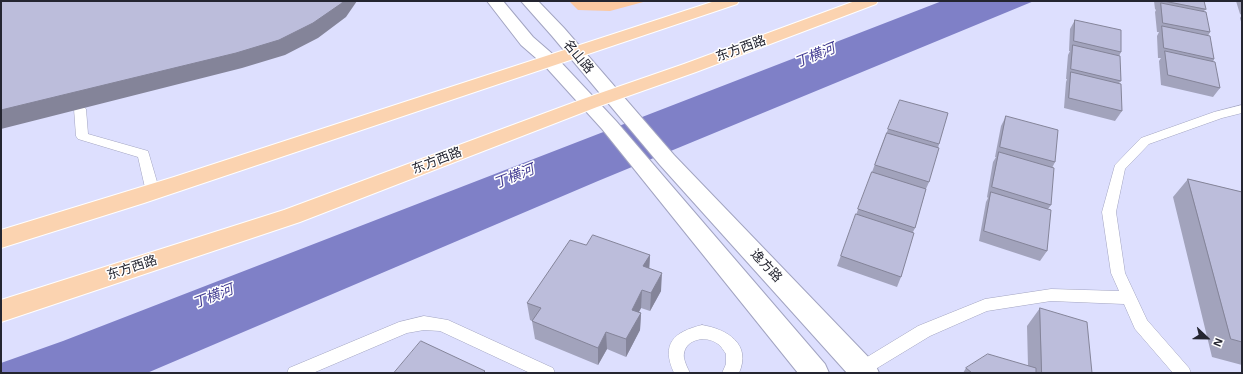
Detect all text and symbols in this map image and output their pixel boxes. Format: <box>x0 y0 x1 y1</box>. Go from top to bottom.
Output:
street label: 东方西路 <box>714 33 768 65</box>
street label: 名山路 <box>559 37 597 77</box>
water label: 丁横河 <box>792 40 838 72</box>
street label: 东方西路 <box>410 144 464 178</box>
water label: 丁横河 <box>491 161 537 193</box>
street label: 逸方路 <box>747 246 785 286</box>
street label: 东方西路 <box>105 253 159 283</box>
water label: 丁横河 <box>190 282 236 312</box>
north arrow <box>1187 318 1227 358</box>
text: N <box>1211 337 1225 348</box>

